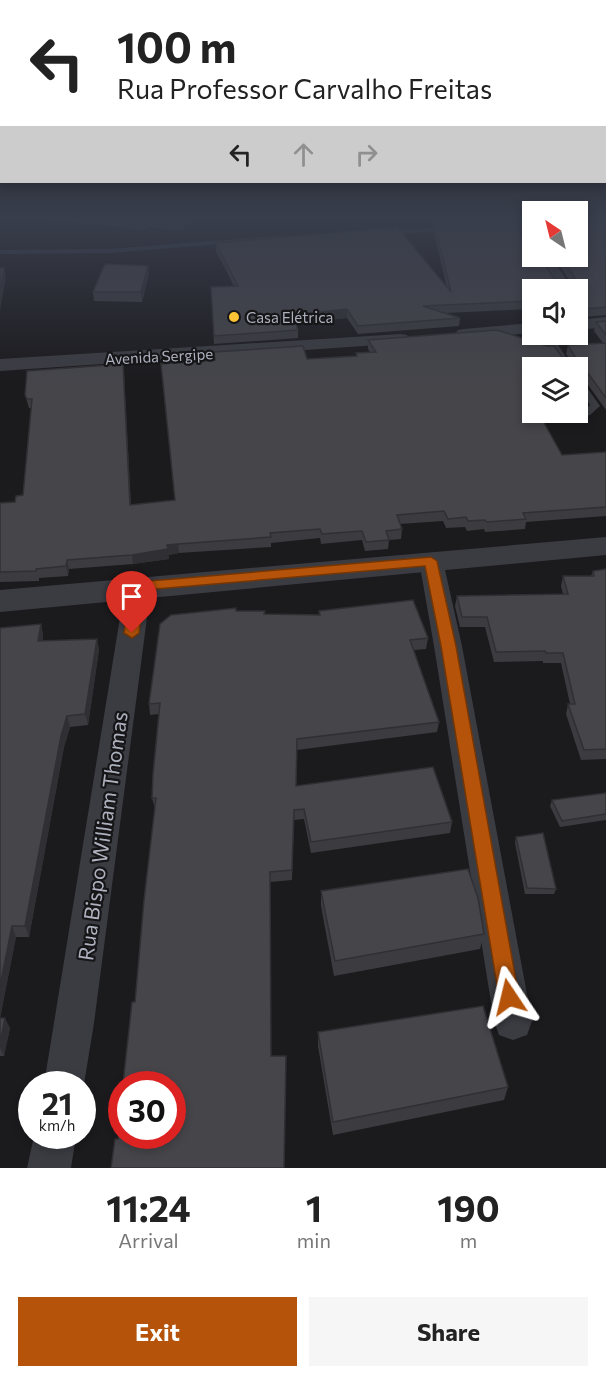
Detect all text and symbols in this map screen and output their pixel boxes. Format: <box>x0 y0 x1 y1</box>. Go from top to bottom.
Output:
text: 100 m <box>117 20 237 72</box>
icon: left <box>18 24 96 102</box>
text: Rua Professor Carvalho Freitas <box>117 72 492 105</box>
icon: left <box>224 138 257 171</box>
icon: ahead <box>287 138 320 171</box>
icon: right <box>350 138 383 171</box>
north arrow <box>522 201 588 267</box>
map controls <box>522 201 588 423</box>
button: sound <box>522 279 588 345</box>
place label: Casa Elétrica <box>246 308 333 326</box>
marker: Casa Elétrica <box>227 310 241 324</box>
street label: Avenida Sergipe <box>104 344 214 368</box>
button: layers <box>522 357 588 423</box>
pin <box>106 571 157 633</box>
icon: arrive <box>115 580 148 613</box>
street label: Rua Bispo William Thomas <box>72 710 132 962</box>
position arrow <box>477 965 541 1029</box>
speed limit sign: 30 <box>108 1071 186 1149</box>
text: 21 <box>42 1084 72 1121</box>
text: km/h <box>39 1116 75 1134</box>
text: 11:24 <box>106 1185 191 1229</box>
text: 1 <box>306 1185 322 1229</box>
text: 190 <box>437 1185 500 1229</box>
text: Arrival <box>118 1228 179 1252</box>
text: min <box>297 1228 331 1252</box>
text: m <box>460 1228 477 1252</box>
button: Exit <box>18 1297 297 1366</box>
button: Share <box>309 1297 588 1366</box>

